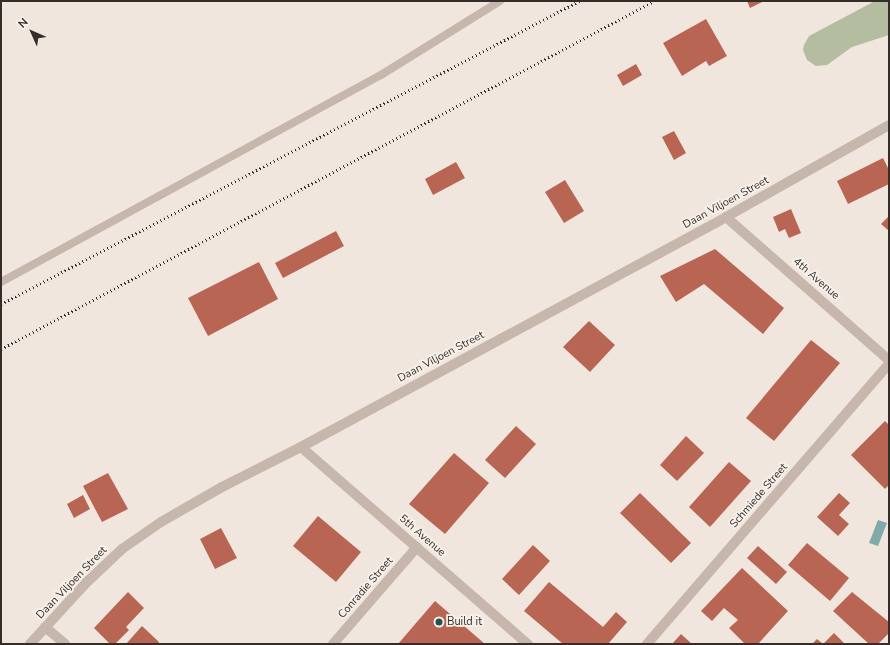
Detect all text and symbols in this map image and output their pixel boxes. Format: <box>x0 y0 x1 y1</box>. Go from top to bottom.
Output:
north arrow <box>12 12 52 52</box>
text: N <box>15 15 31 31</box>
street label: Daan Viljoen Street <box>681 174 771 232</box>
street label: 4th Avenue <box>790 255 842 303</box>
street label: Daan Viljoen Street <box>396 329 486 385</box>
street label: Schmiede Street <box>727 461 791 531</box>
street label: 5th Avenue <box>396 512 448 560</box>
street label: Daan Viljoen Street <box>34 544 110 622</box>
street label: Conradie Street <box>336 555 396 621</box>
place label: Build it <box>447 615 482 629</box>
marker: Build it <box>434 617 444 627</box>

